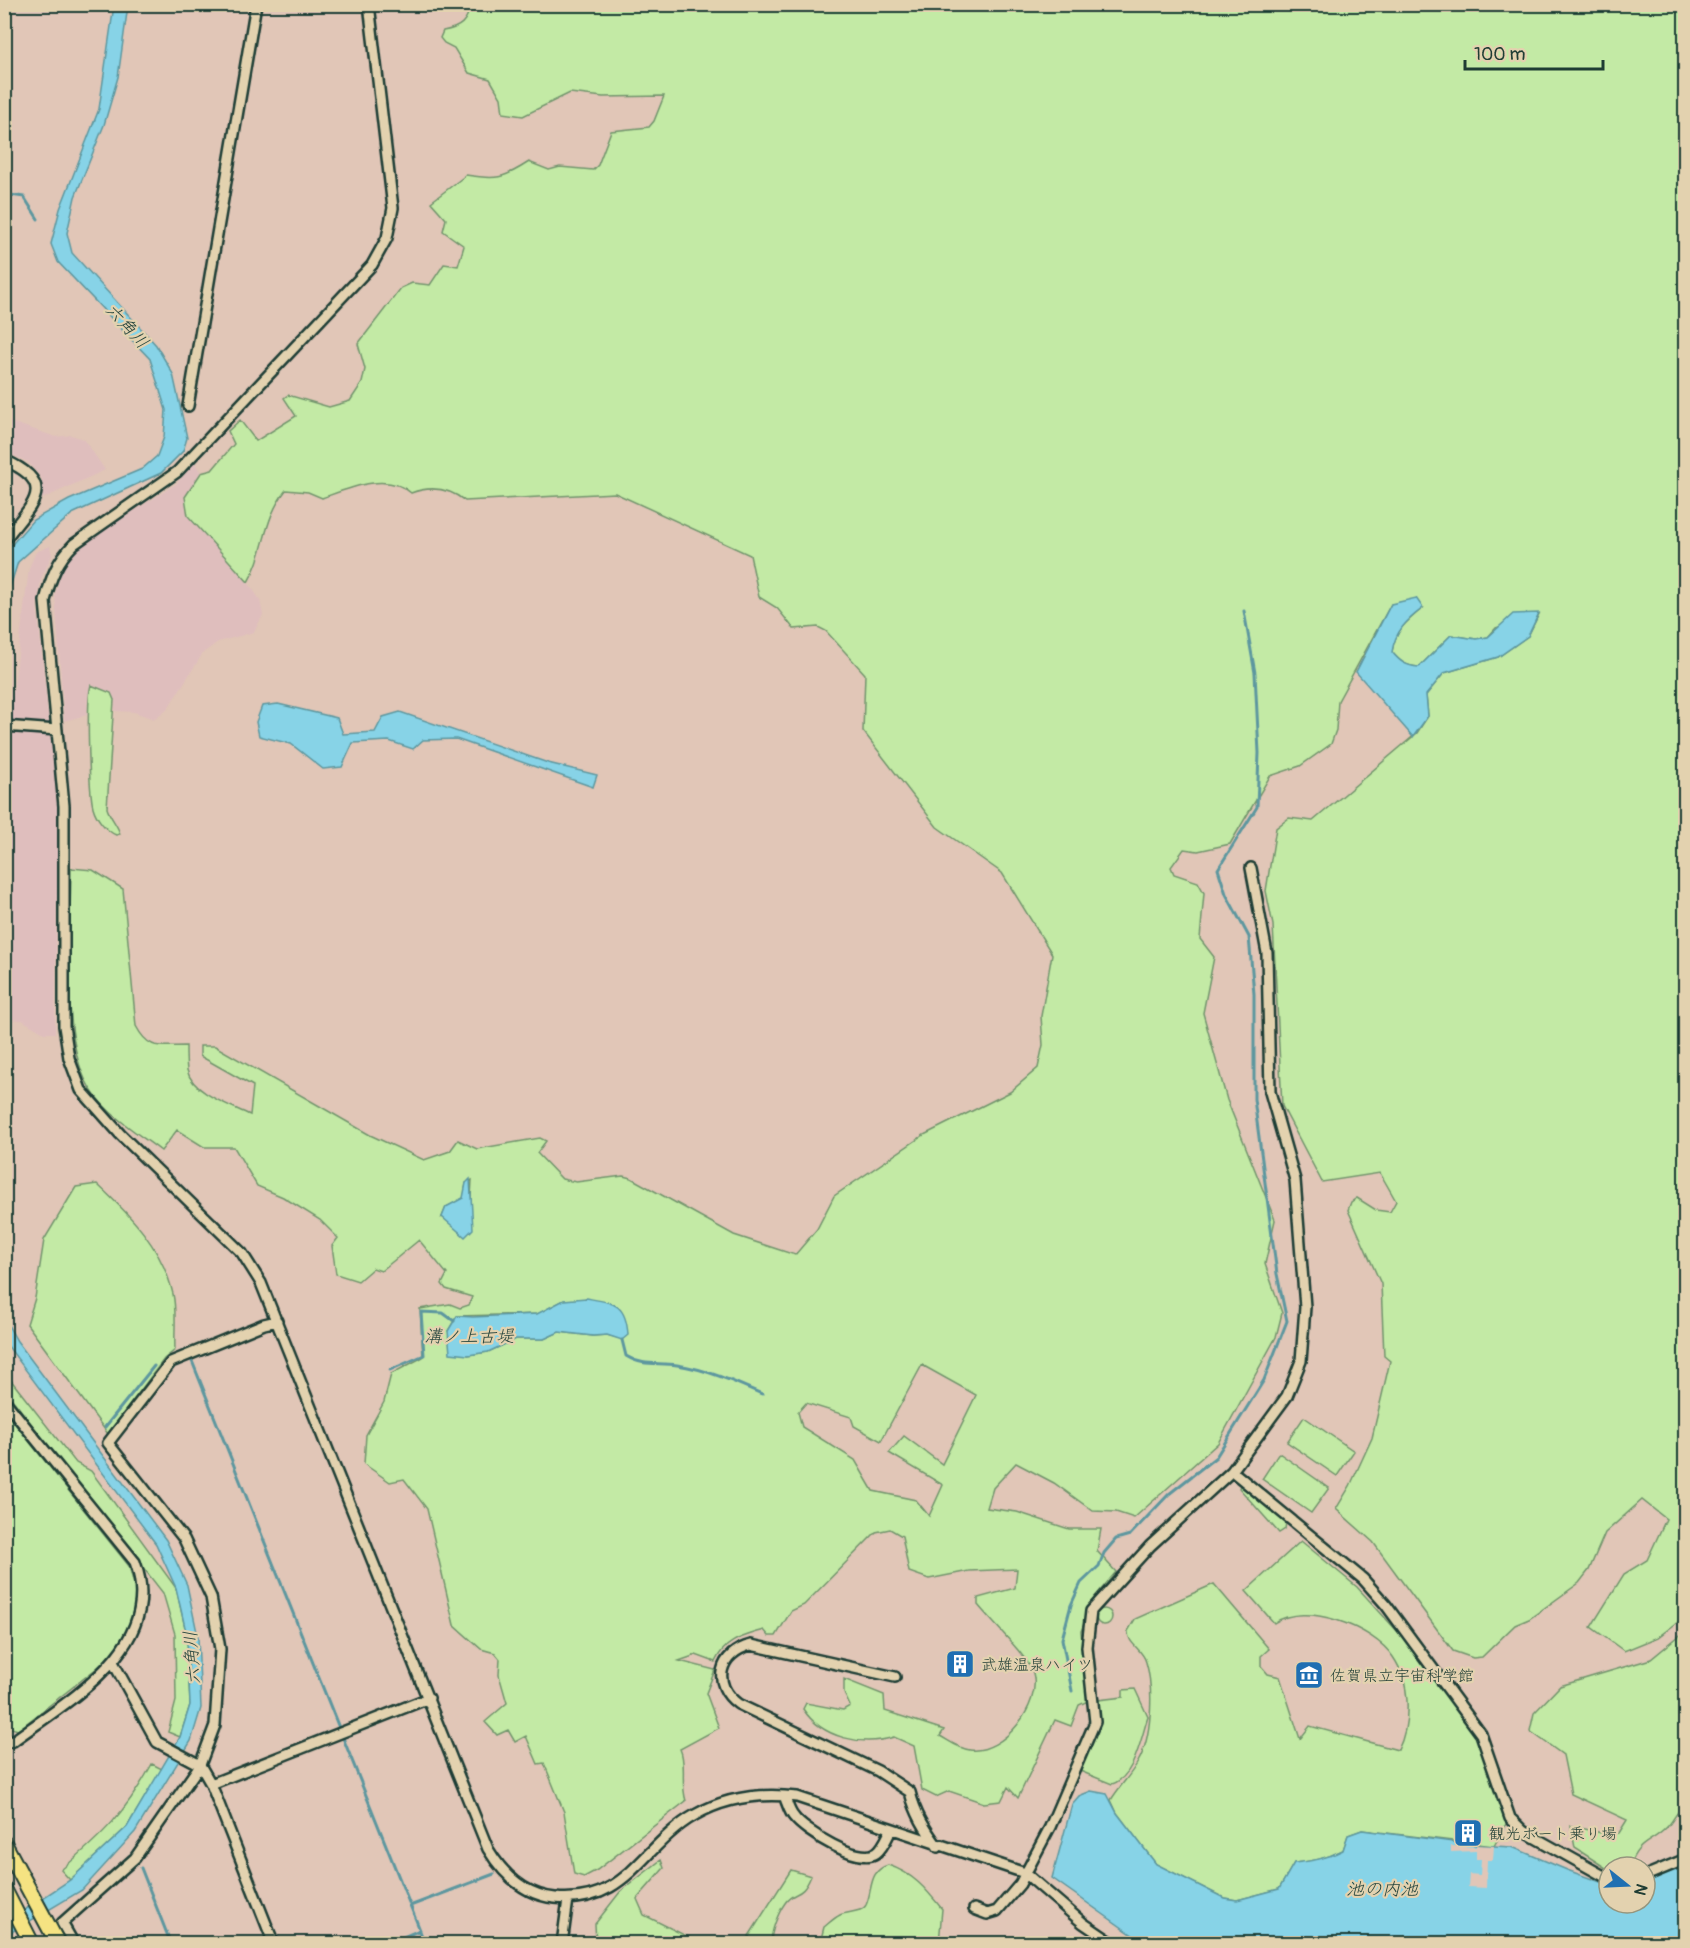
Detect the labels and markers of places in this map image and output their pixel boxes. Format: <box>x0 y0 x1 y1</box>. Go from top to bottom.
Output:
building icon: 武雄温泉ハイツ <box>944 1648 976 1680</box>
place label: 武雄温泉ハイツ <box>981 1655 1093 1675</box>
museum icon: 佐賀県立宇宙科学館 <box>1293 1659 1325 1691</box>
place label: 佐賀県立宇宙科学館 <box>1330 1666 1474 1686</box>
building icon: 観光ボート乗り場 <box>1452 1817 1484 1849</box>
place label: 観光ボート乗り場 <box>1489 1824 1617 1844</box>

